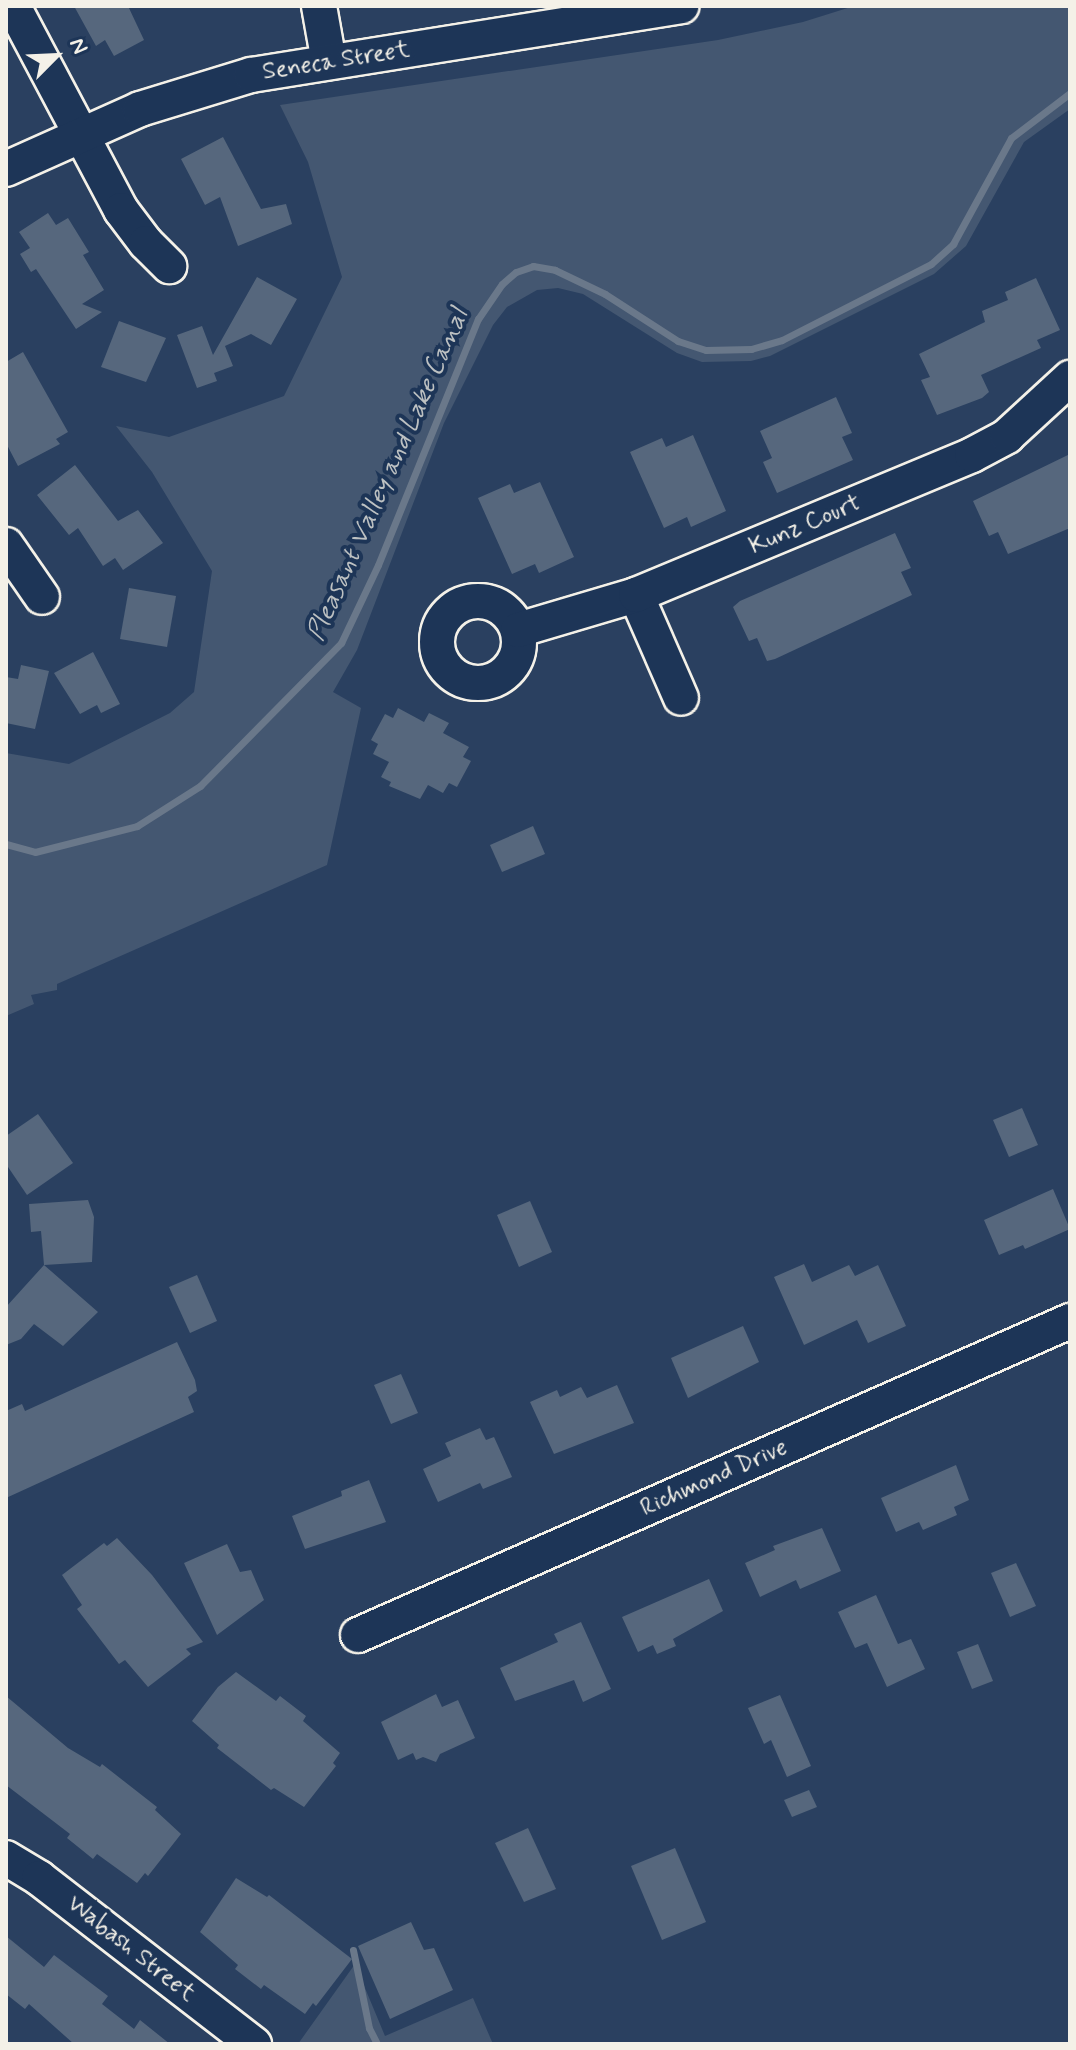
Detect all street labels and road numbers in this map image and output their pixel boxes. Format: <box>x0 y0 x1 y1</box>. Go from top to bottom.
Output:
street label: Seneca Street <box>260 35 412 87</box>
street label: Kunz Court <box>745 489 865 561</box>
street label: Richmond Drive <box>636 1433 792 1523</box>
street label: Wabash Street <box>61 1890 201 2008</box>

